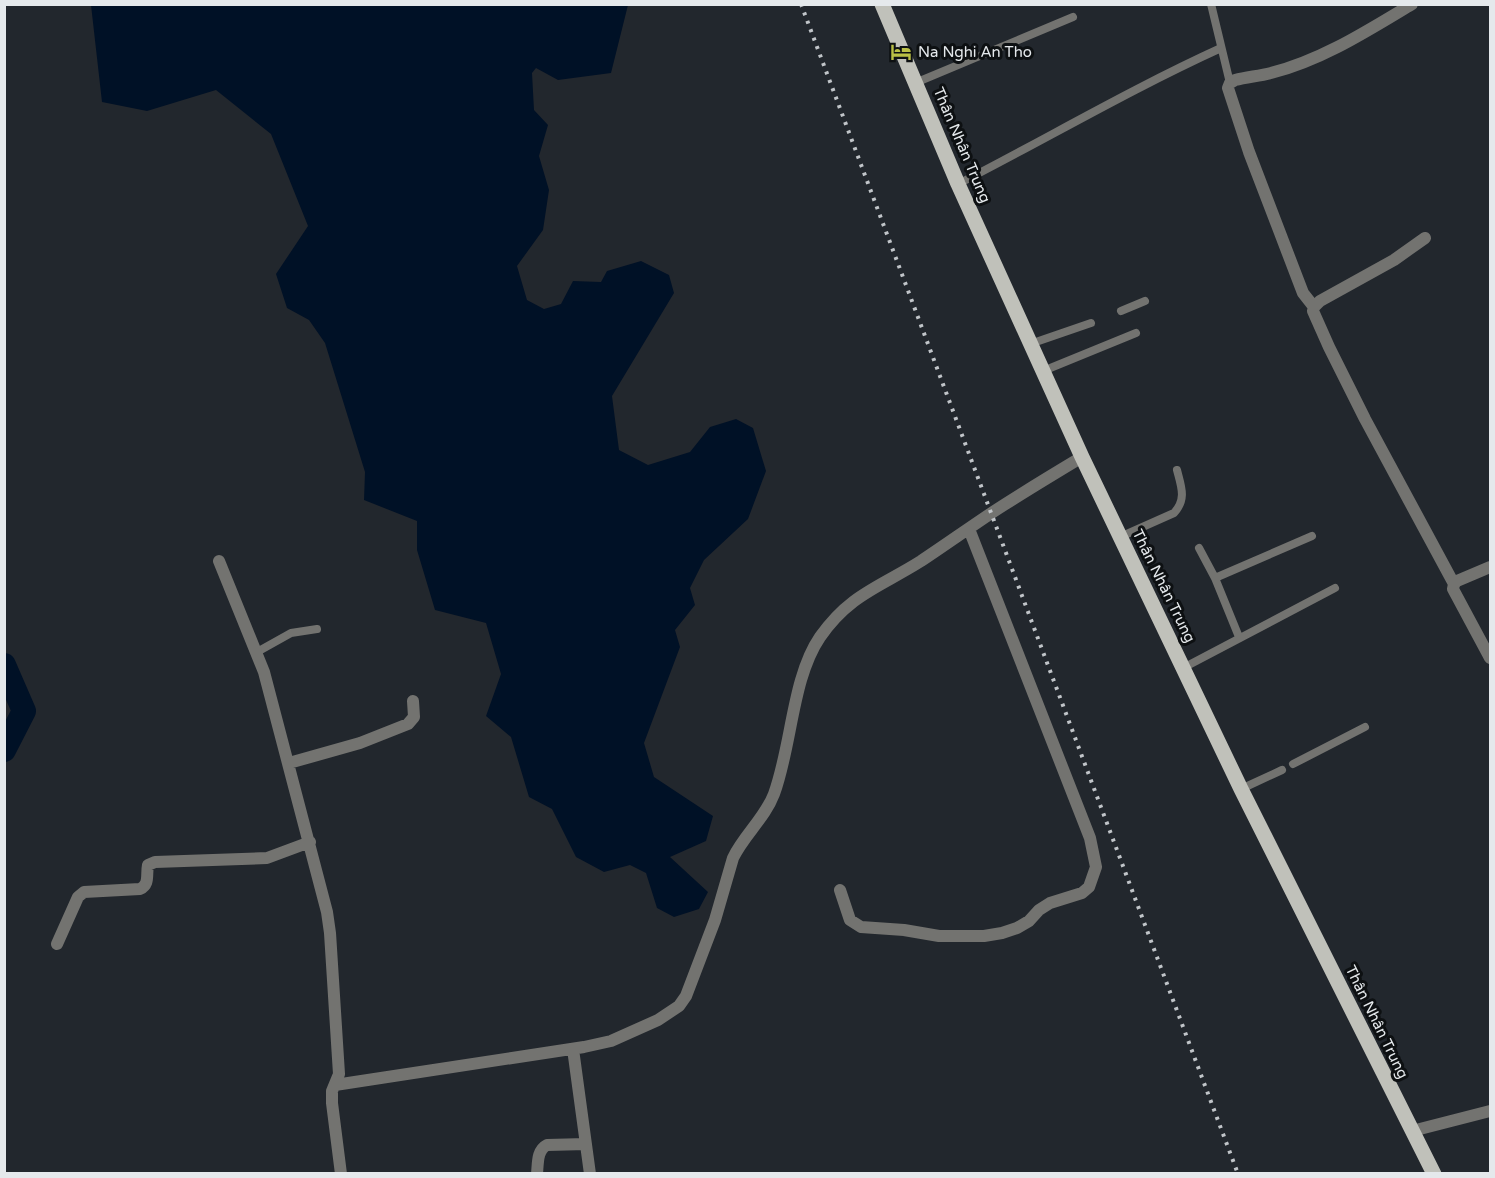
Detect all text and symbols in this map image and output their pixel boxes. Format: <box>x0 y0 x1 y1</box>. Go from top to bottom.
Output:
hotel icon: Na Nghi An Tho <box>889 40 913 64</box>
place label: Na Nghi An Tho <box>918 43 1032 61</box>
street label: Thân Nhân Trung <box>930 84 994 206</box>
street label: Thân Nhân Trung <box>1129 526 1199 646</box>
street label: Thân Nhân Trung <box>1342 962 1412 1082</box>

